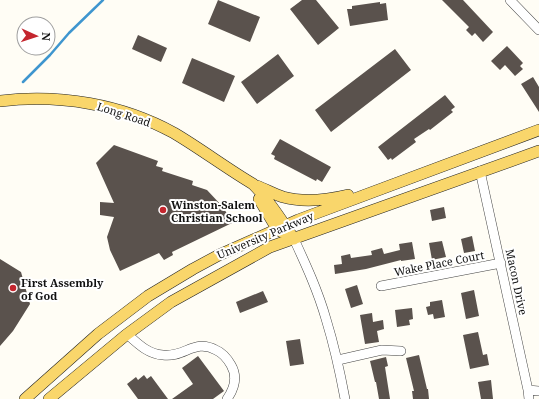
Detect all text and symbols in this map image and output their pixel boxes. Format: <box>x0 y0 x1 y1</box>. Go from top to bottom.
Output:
north arrow <box>16 16 56 56</box>
text: N <box>39 32 54 42</box>
street label: Long Road <box>95 98 153 130</box>
place label: Winston-Salem Christian School <box>171 197 263 225</box>
marker: Winston-Salem Christian School <box>158 205 168 215</box>
street label: University Parkway <box>214 208 316 262</box>
street label: Wake Place Court <box>393 247 485 279</box>
street label: Macon Drive <box>503 248 531 317</box>
place label: First Assembly of God <box>21 275 104 303</box>
marker: First Assembly of God <box>8 283 18 293</box>

